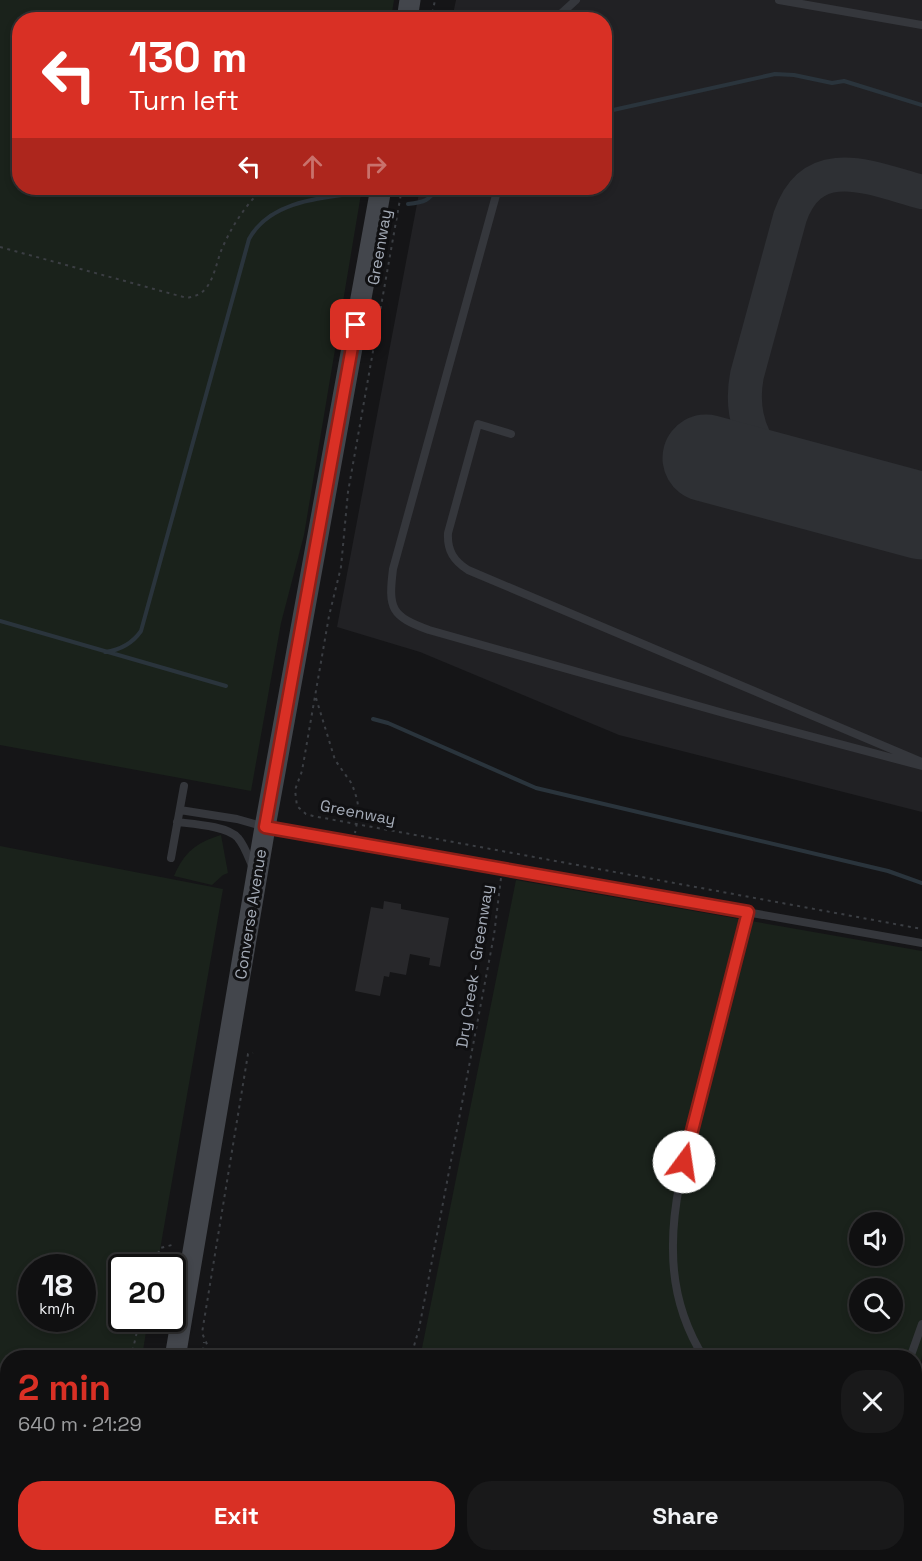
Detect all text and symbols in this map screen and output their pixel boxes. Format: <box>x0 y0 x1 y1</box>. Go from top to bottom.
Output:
text: 130 m <box>129 31 247 84</box>
icon: left <box>30 36 108 114</box>
text: Turn left <box>129 83 239 118</box>
icon: left <box>233 150 266 183</box>
icon: ahead <box>296 150 329 183</box>
icon: right <box>359 150 392 183</box>
street label: Greenway <box>363 208 396 287</box>
pin <box>330 299 381 350</box>
icon: arrive <box>339 308 372 341</box>
street label: Greenway <box>318 795 397 830</box>
street label: Converse Avenue <box>230 847 271 981</box>
street label: Dry Creek - Greenway <box>451 883 498 1049</box>
position arrow <box>652 1130 716 1194</box>
map controls <box>849 1212 903 1332</box>
button: sound <box>849 1212 903 1266</box>
speed limit sign: 20 <box>108 1254 186 1332</box>
text: 18 <box>41 1266 73 1305</box>
button: search <box>849 1278 903 1332</box>
text: km/h <box>39 1299 75 1318</box>
text: 2 min <box>18 1365 111 1411</box>
button: close <box>841 1370 904 1433</box>
text: 640 m · 21:29 <box>18 1411 142 1437</box>
button: Exit <box>18 1481 455 1550</box>
button: Share <box>467 1481 904 1550</box>

